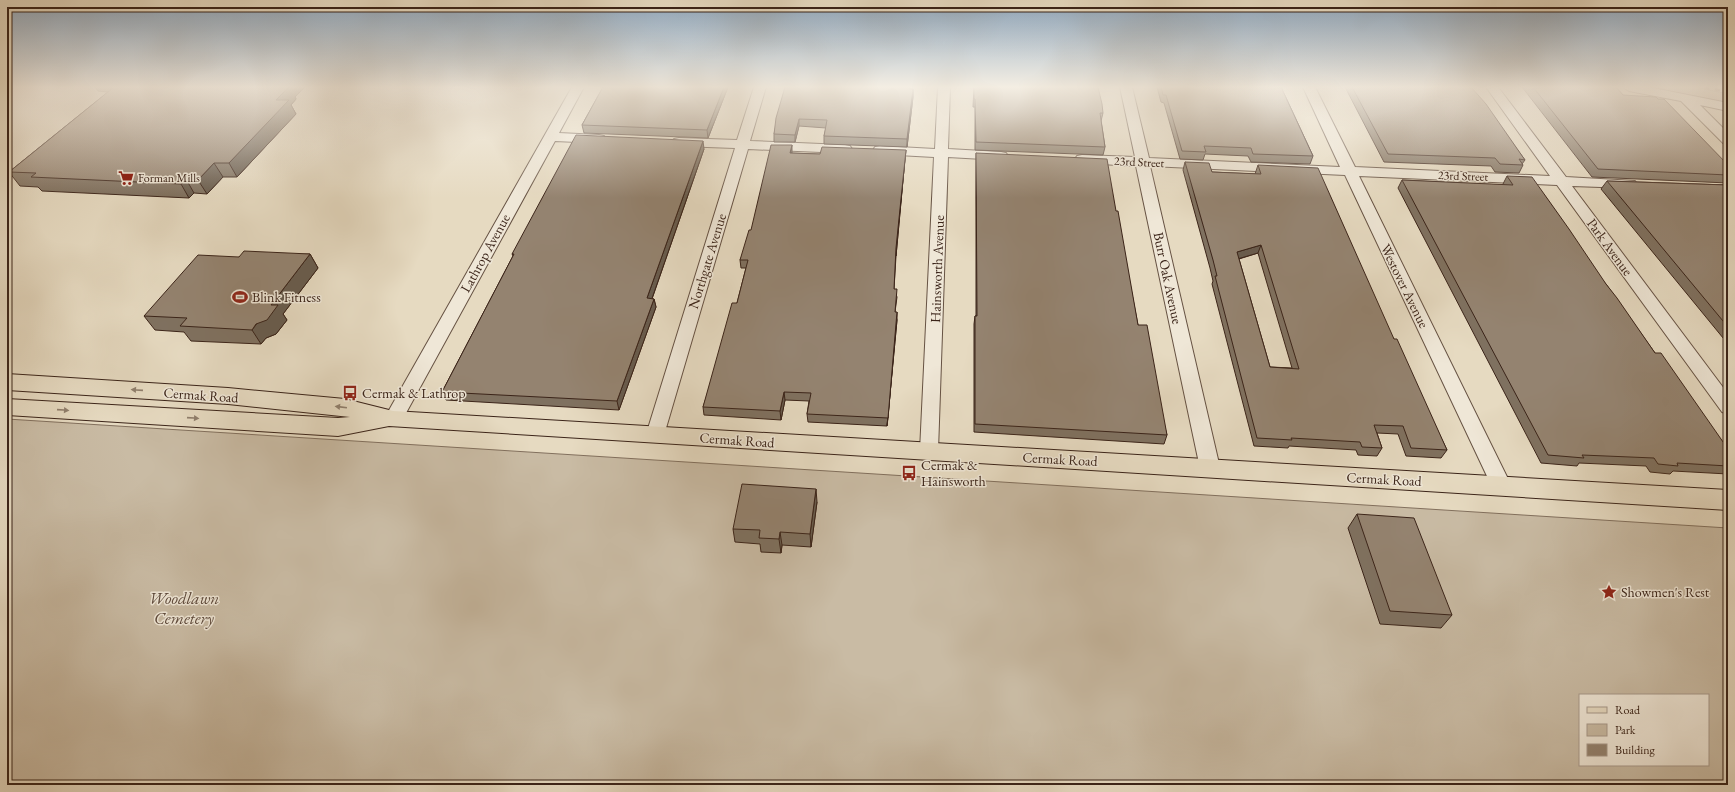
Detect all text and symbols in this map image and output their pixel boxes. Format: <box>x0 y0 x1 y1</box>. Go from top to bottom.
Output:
street label: 23rd Street <box>1113 153 1165 171</box>
street label: 23rd Street <box>1438 167 1489 185</box>
supermarket icon: Forman Mills <box>117 169 135 187</box>
place label: Forman Mills <box>138 170 200 186</box>
street label: Lathrop Avenue <box>456 210 514 296</box>
street label: Northgate Avenue <box>684 211 730 311</box>
street label: Hainsworth Avenue <box>926 214 948 323</box>
street label: Park Avenue <box>1583 215 1637 280</box>
street label: Burr Oak Avenue <box>1149 230 1187 326</box>
street label: Westover Avenue <box>1377 241 1433 332</box>
sports icon: Blink Fitness <box>231 288 249 306</box>
place label: Blink Fitness <box>252 288 321 306</box>
street label: Cermak Road <box>163 383 240 407</box>
bus stop icon: Cermak & Lathrop <box>341 384 359 402</box>
place label: Cermak & Lathrop <box>362 384 466 402</box>
one-way arrow <box>131 387 143 394</box>
one-way arrow <box>335 403 347 410</box>
one-way arrow <box>57 407 69 414</box>
one-way arrow <box>187 415 199 422</box>
street label: Cermak Road <box>699 428 776 452</box>
street label: Cermak Road <box>1022 448 1099 470</box>
place label: Cermak & Hainsworth <box>921 456 986 490</box>
bus stop icon: Cermak & Hainsworth <box>900 464 918 482</box>
street label: Cermak Road <box>1346 468 1423 490</box>
place icon: Showmen's Rest <box>1600 583 1618 601</box>
place label: Showmen's Rest <box>1621 583 1710 601</box>
park label: Woodlawn Cemetery <box>149 587 219 629</box>
legend <box>1579 694 1709 766</box>
text: Road <box>1615 702 1641 718</box>
text: Park <box>1615 722 1636 738</box>
text: Building <box>1615 742 1656 758</box>

